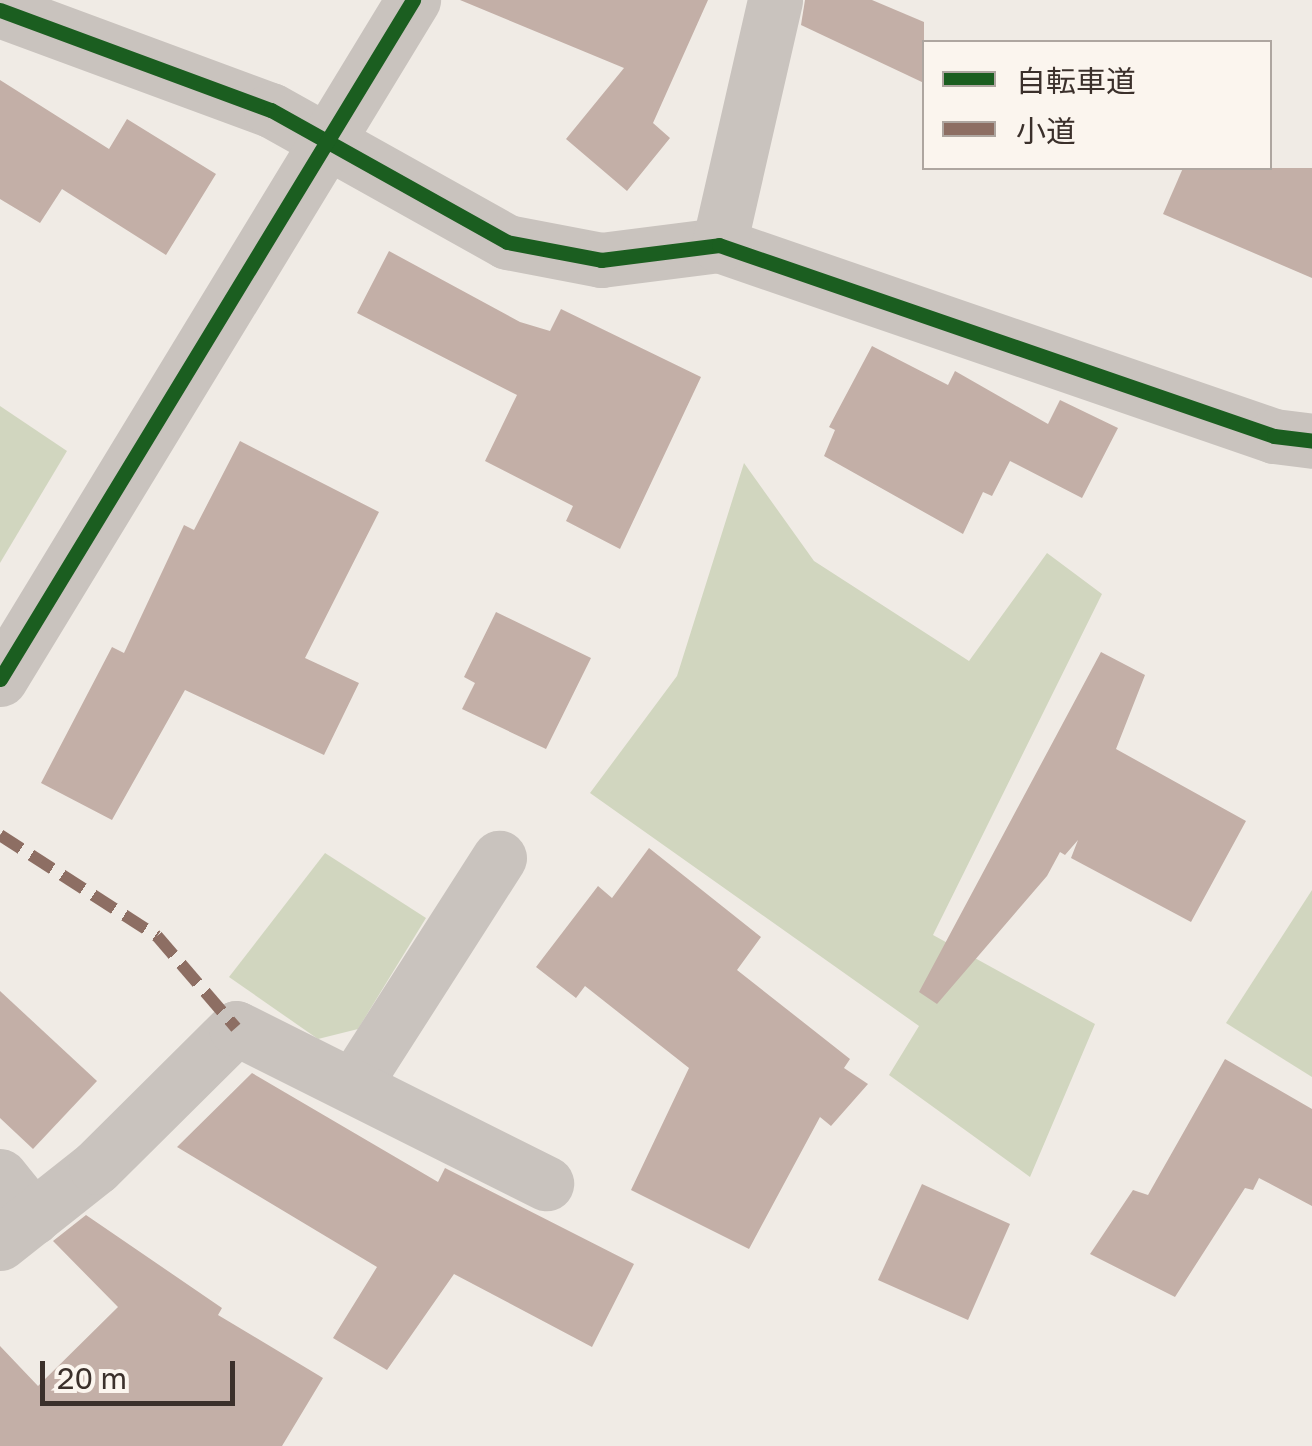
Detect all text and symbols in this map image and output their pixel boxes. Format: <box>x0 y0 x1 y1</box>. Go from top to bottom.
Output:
legend <box>922 40 1272 170</box>
text: 自転車道 <box>1016 63 1136 99</box>
text: 小道 <box>1016 113 1076 149</box>
scale bar <box>45 1341 240 1403</box>
text: 20 m <box>57 1360 127 1396</box>

